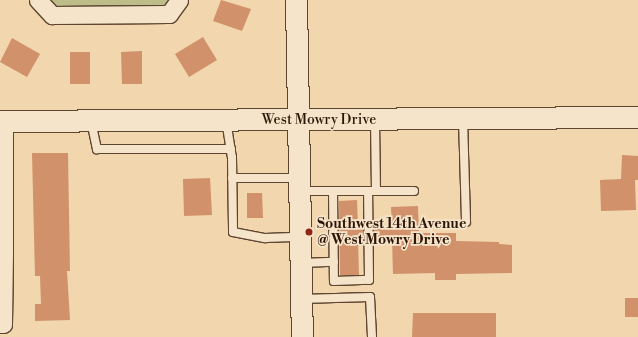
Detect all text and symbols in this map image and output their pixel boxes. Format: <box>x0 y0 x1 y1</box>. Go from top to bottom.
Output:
street label: West Mowry Drive <box>262 112 376 128</box>
place label: Southwest 14th Avenue @ West Mowry Drive <box>317 216 466 248</box>
marker: Southwest 14th Avenue @ West Mowry Drive <box>304 227 314 237</box>

